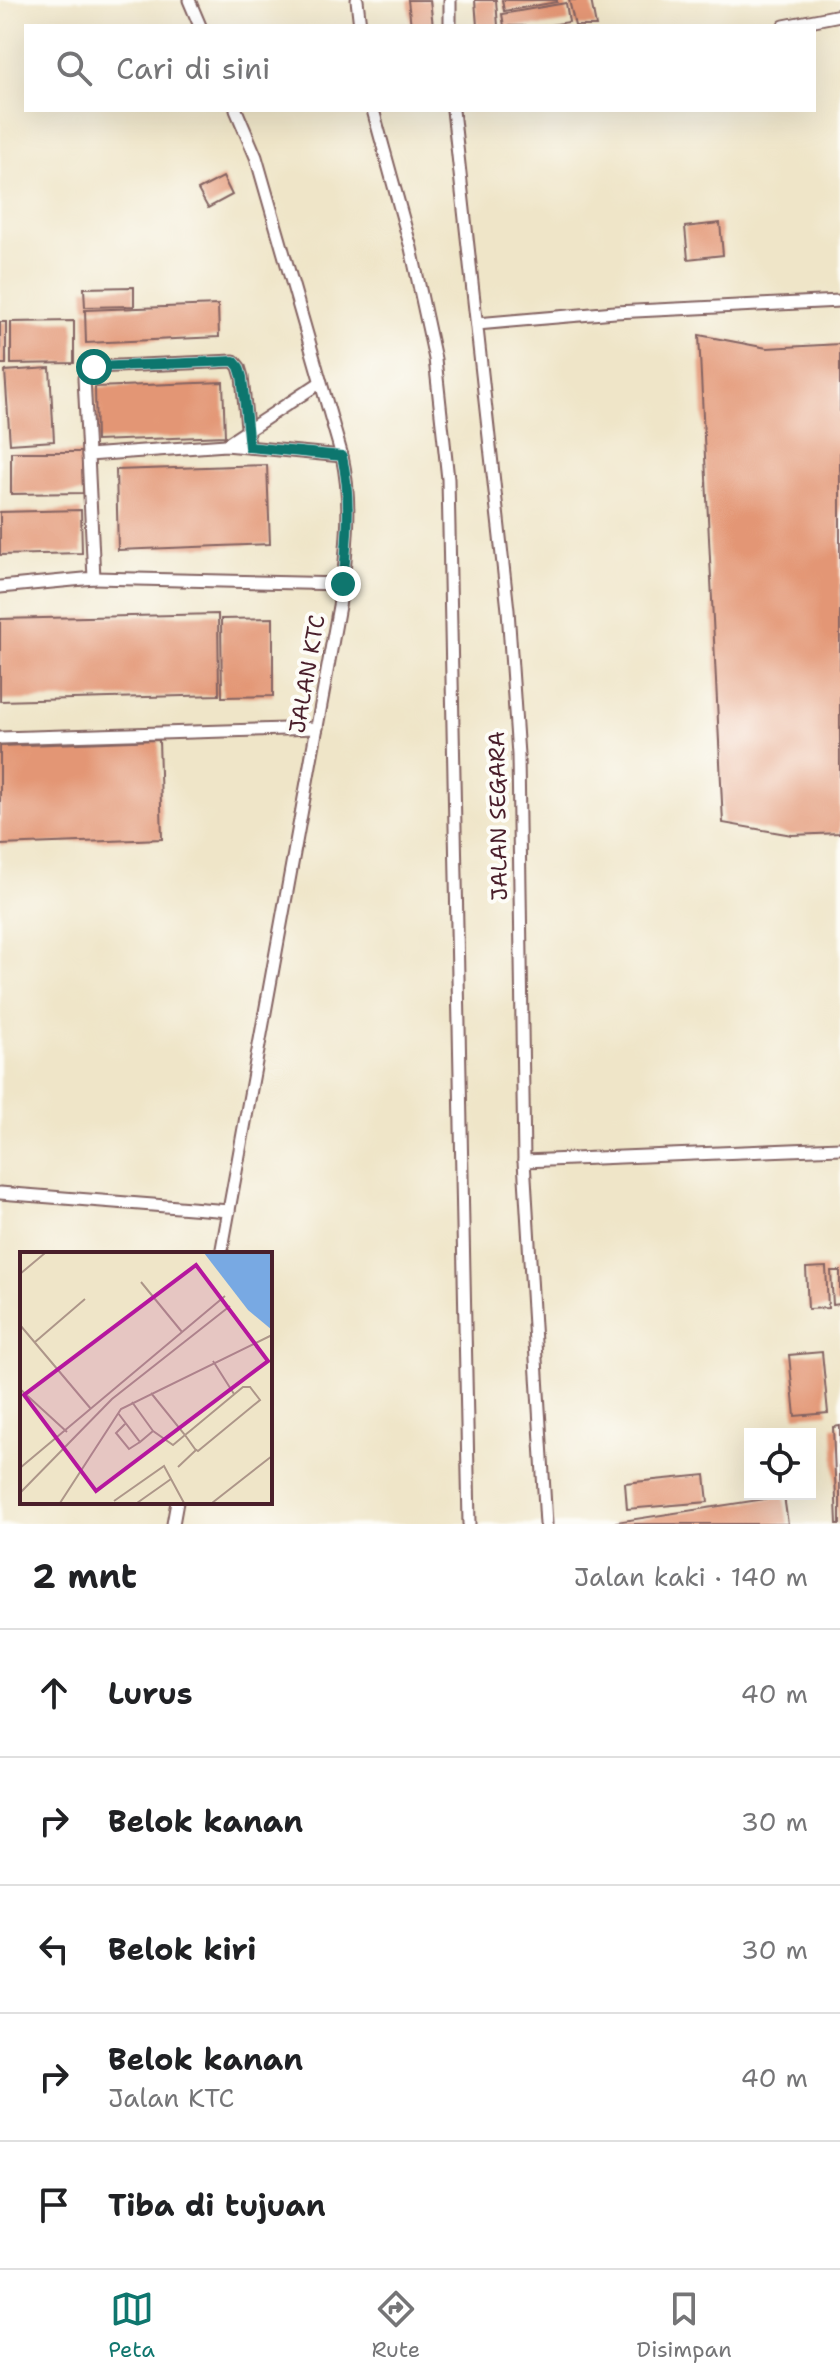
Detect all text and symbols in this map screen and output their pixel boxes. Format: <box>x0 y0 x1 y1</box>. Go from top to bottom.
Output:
search box <box>24 24 816 112</box>
icon: search <box>52 46 96 90</box>
text: Cari di sini <box>116 48 271 89</box>
route start <box>76 349 112 385</box>
route end <box>325 566 361 602</box>
street label: JALAN KTC <box>282 612 332 736</box>
street label: JALAN SEGARA <box>482 731 514 901</box>
inset map <box>20 1252 272 1504</box>
map controls <box>744 1428 816 1500</box>
button: locate <box>744 1428 816 1500</box>
text: 2 mnt <box>32 1553 137 1599</box>
text: Jalan kaki · 140 m <box>574 1559 808 1594</box>
icon: ahead <box>32 1671 76 1715</box>
text: Lurus <box>108 1673 193 1714</box>
text: 40 m <box>741 1676 808 1711</box>
icon: right <box>32 1799 76 1843</box>
text: Belok kanan <box>108 1801 303 1842</box>
text: 30 m <box>741 1804 808 1839</box>
icon: left <box>32 1927 76 1971</box>
text: Belok kiri <box>108 1929 256 1970</box>
text: 30 m <box>741 1932 808 1967</box>
text: Belok kanan <box>108 2039 303 2080</box>
icon: right <box>32 2055 76 2099</box>
text: 40 m <box>741 2060 808 2095</box>
text: Jalan KTC <box>108 2080 234 2115</box>
icon: arrive <box>32 2183 76 2227</box>
text: Tiba di tujuan <box>108 2185 326 2226</box>
tab: Peta <box>108 2287 155 2364</box>
tab: Rute <box>371 2287 420 2364</box>
tab: Disimpan <box>637 2287 732 2364</box>

